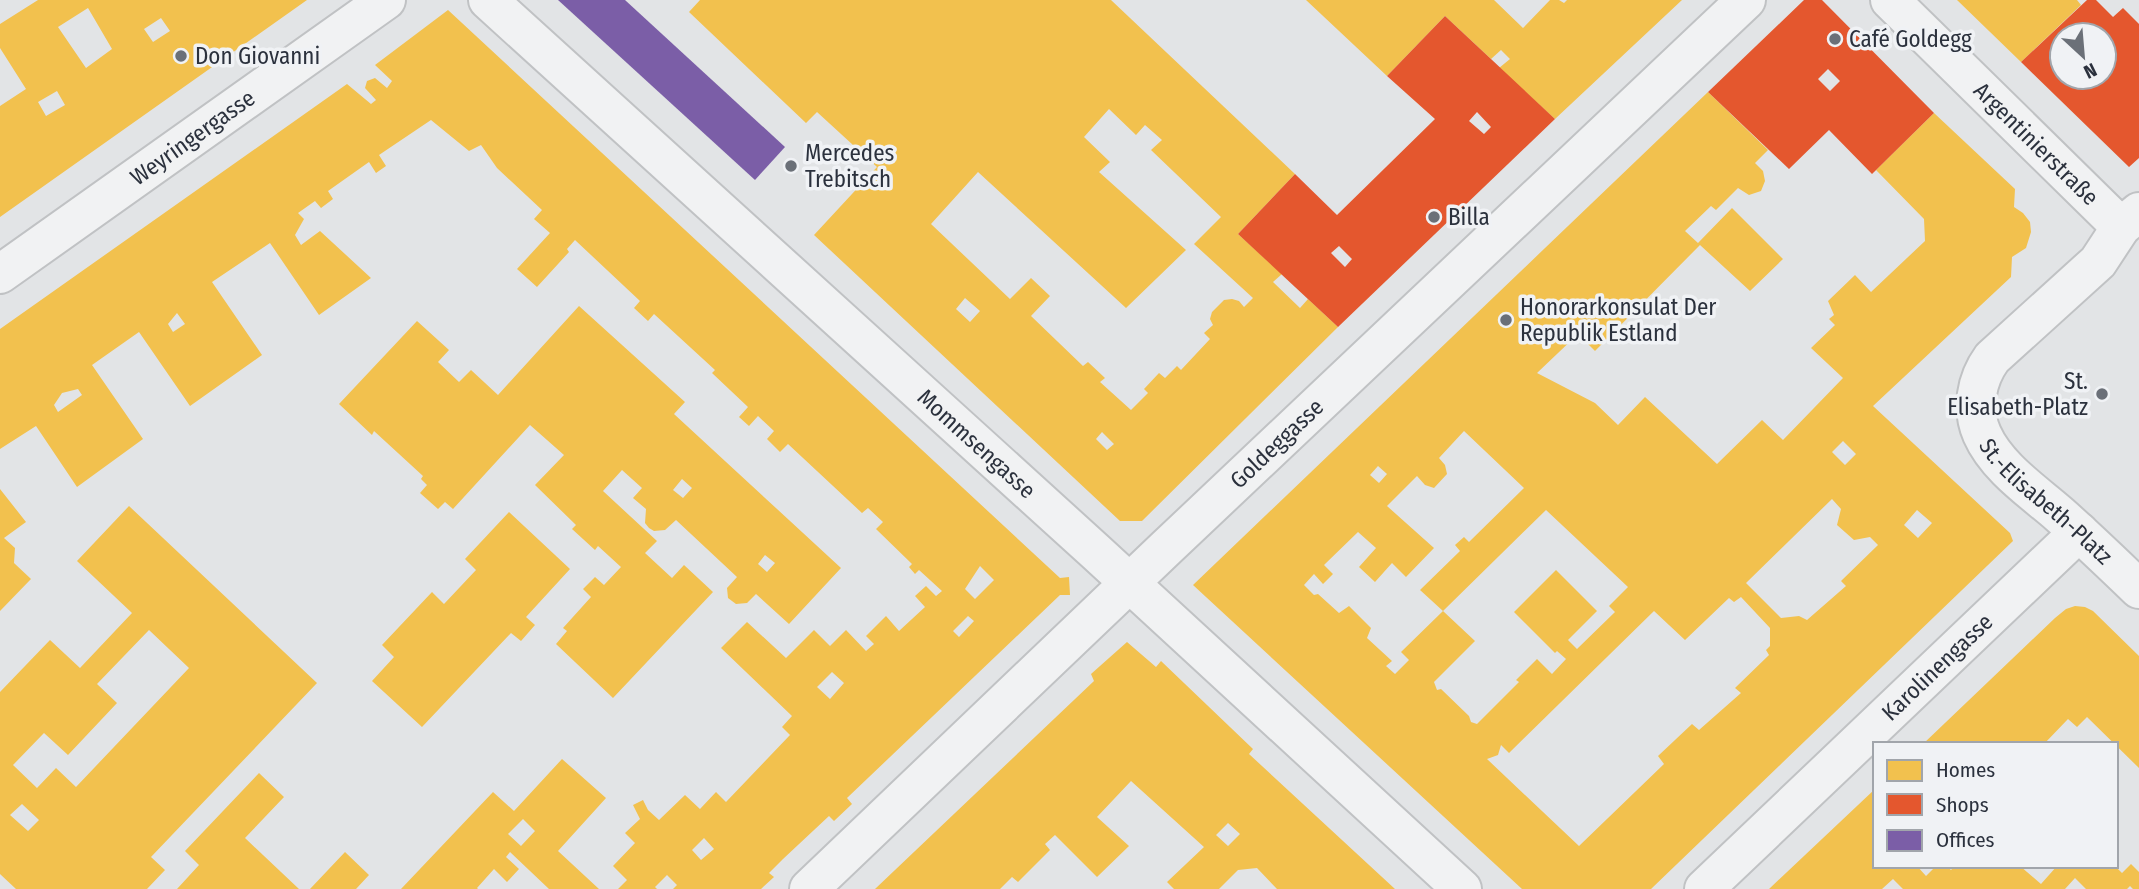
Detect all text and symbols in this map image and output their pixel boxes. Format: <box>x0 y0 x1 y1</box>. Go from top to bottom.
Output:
north arrow <box>2048 21 2118 91</box>
place label: Café Goldegg <box>1849 25 1972 53</box>
marker: Café Goldegg <box>1827 31 1843 47</box>
place label: Don Giovanni <box>195 42 320 70</box>
marker: Don Giovanni <box>173 48 189 64</box>
text: N <box>2080 58 2100 84</box>
street label: Argentinierstraße <box>1968 76 2104 211</box>
street label: Weyringergasse <box>125 84 260 191</box>
place label: Mercedes Trebitsch <box>805 139 895 193</box>
marker: Mercedes Trebitsch <box>783 158 799 174</box>
place label: Billa <box>1448 203 1490 231</box>
marker: Billa <box>1426 209 1442 225</box>
place label: Honorarkonsulat Der Republik Estland <box>1520 293 1716 347</box>
marker: Honorarkonsulat Der Republik Estland <box>1498 312 1514 328</box>
place label: St. Elisabeth-Platz <box>1947 367 2088 421</box>
street label: Mommsengasse <box>912 383 1041 504</box>
marker: St. Elisabeth-Platz <box>2094 386 2110 402</box>
street label: Goldeggasse <box>1224 393 1329 494</box>
street label: St.-Elisabeth-Platz <box>1973 433 2118 570</box>
street label: Karolinengasse <box>1876 608 1999 726</box>
legend <box>1873 742 2118 868</box>
text: Homes <box>1936 757 1995 783</box>
text: Shops <box>1936 792 1989 818</box>
text: Offices <box>1936 827 1995 853</box>

